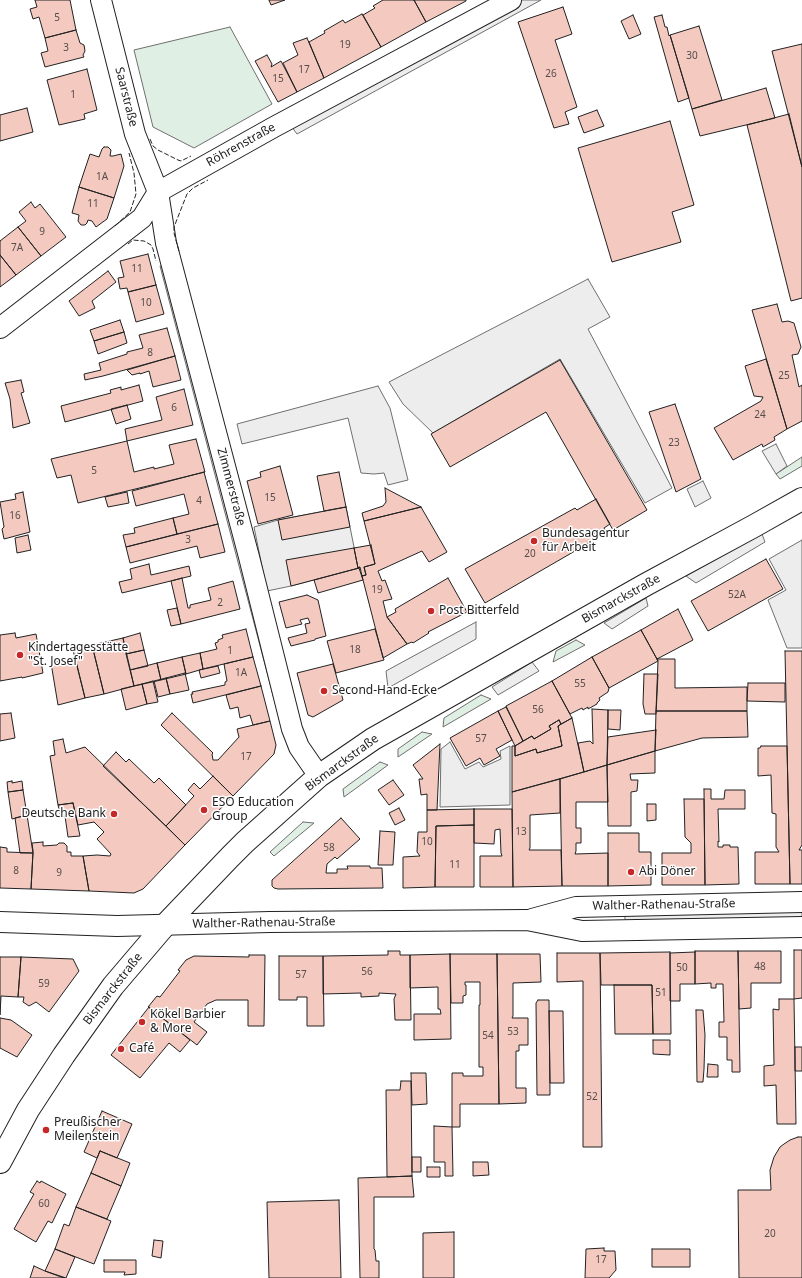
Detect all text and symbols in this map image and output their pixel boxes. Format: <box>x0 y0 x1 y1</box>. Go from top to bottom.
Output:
house number: 5 <box>54 12 60 24</box>
house number: 19 <box>339 39 351 51</box>
house number: 3 <box>63 42 69 54</box>
house number: 30 <box>686 50 698 62</box>
house number: 17 <box>298 64 310 76</box>
street label: Saarstraße <box>112 66 140 128</box>
house number: 26 <box>545 68 557 80</box>
house number: 15 <box>272 73 284 85</box>
house number: 1 <box>70 89 76 101</box>
street label: Röhrenstraße <box>204 120 278 170</box>
house number: 1A <box>96 171 108 183</box>
house number: 11 <box>87 198 99 210</box>
house number: 9 <box>39 226 45 238</box>
house number: 7A <box>11 242 23 254</box>
house number: 11 <box>131 263 143 275</box>
house number: 10 <box>140 297 152 309</box>
house number: 8 <box>147 347 153 359</box>
house number: 25 <box>778 370 790 382</box>
house number: 6 <box>171 402 177 414</box>
house number: 24 <box>754 409 766 421</box>
house number: 23 <box>668 437 680 449</box>
street label: Zimmerstraße <box>214 447 248 527</box>
house number: 5 <box>91 465 97 477</box>
house number: 15 <box>264 492 276 504</box>
house number: 4 <box>196 495 202 507</box>
house number: 16 <box>9 510 21 522</box>
place label: Bundesagentur für Arbeit <box>542 527 630 555</box>
house number: 3 <box>185 534 191 546</box>
marker: Bundesagentur für Arbeit <box>529 536 539 546</box>
house number: 20 <box>524 548 536 560</box>
street label: Bismarckstraße <box>579 572 663 626</box>
house number: 19 <box>371 584 383 596</box>
house number: 52A <box>728 589 746 601</box>
house number: 2 <box>217 597 223 609</box>
place label: Post Bitterfeld <box>439 604 519 618</box>
marker: Post Bitterfeld <box>426 606 436 616</box>
place label: Kindertagesstätte "St. Josef" <box>28 641 128 669</box>
house number: 18 <box>349 644 361 656</box>
house number: 1 <box>227 645 233 657</box>
marker: Kindertagesstätte "St. Josef" <box>15 650 25 660</box>
house number: 1A <box>235 667 247 679</box>
house number: 55 <box>574 678 586 690</box>
place label: Second-Hand-Ecke <box>332 684 437 698</box>
marker: Second-Hand-Ecke <box>319 686 329 696</box>
house number: 56 <box>532 704 544 716</box>
street label: Bismarckstraße <box>302 732 382 794</box>
house number: 57 <box>475 733 487 745</box>
house number: 17 <box>240 751 252 763</box>
place label: ESO Education Group <box>212 796 294 824</box>
marker: ESO Education Group <box>199 805 209 815</box>
place label: Deutsche Bank <box>22 807 106 821</box>
marker: Deutsche Bank <box>109 809 119 819</box>
house number: 13 <box>515 826 527 838</box>
house number: 10 <box>421 836 433 848</box>
house number: 58 <box>323 842 335 854</box>
house number: 11 <box>449 859 461 871</box>
house number: 8 <box>13 865 19 877</box>
place label: Abi Döner <box>639 865 695 879</box>
house number: 9 <box>56 867 62 879</box>
marker: Abi Döner <box>626 867 636 877</box>
street label: Walther-Rathenau-Straße <box>592 897 736 913</box>
street label: Walther-Rathenau-Straße <box>192 915 336 931</box>
street label: Bismarckstraße <box>80 950 146 1028</box>
house number: 48 <box>754 961 766 973</box>
house number: 50 <box>676 962 688 974</box>
house number: 56 <box>361 966 373 978</box>
house number: 57 <box>295 969 307 981</box>
house number: 59 <box>38 978 50 990</box>
house number: 51 <box>655 987 667 999</box>
place label: Kökel Barbier & More <box>150 1008 226 1036</box>
marker: Kökel Barbier & More <box>137 1017 147 1027</box>
house number: 53 <box>507 1026 519 1038</box>
house number: 54 <box>482 1030 494 1042</box>
place label: Café <box>129 1042 154 1056</box>
marker: Café <box>116 1044 126 1054</box>
house number: 52 <box>586 1091 598 1103</box>
place label: Preußischer Meilenstein <box>54 1116 121 1144</box>
marker: Preußischer Meilenstein <box>41 1125 51 1135</box>
house number: 60 <box>38 1198 50 1210</box>
house number: 20 <box>764 1228 776 1240</box>
house number: 17 <box>595 1254 607 1266</box>

